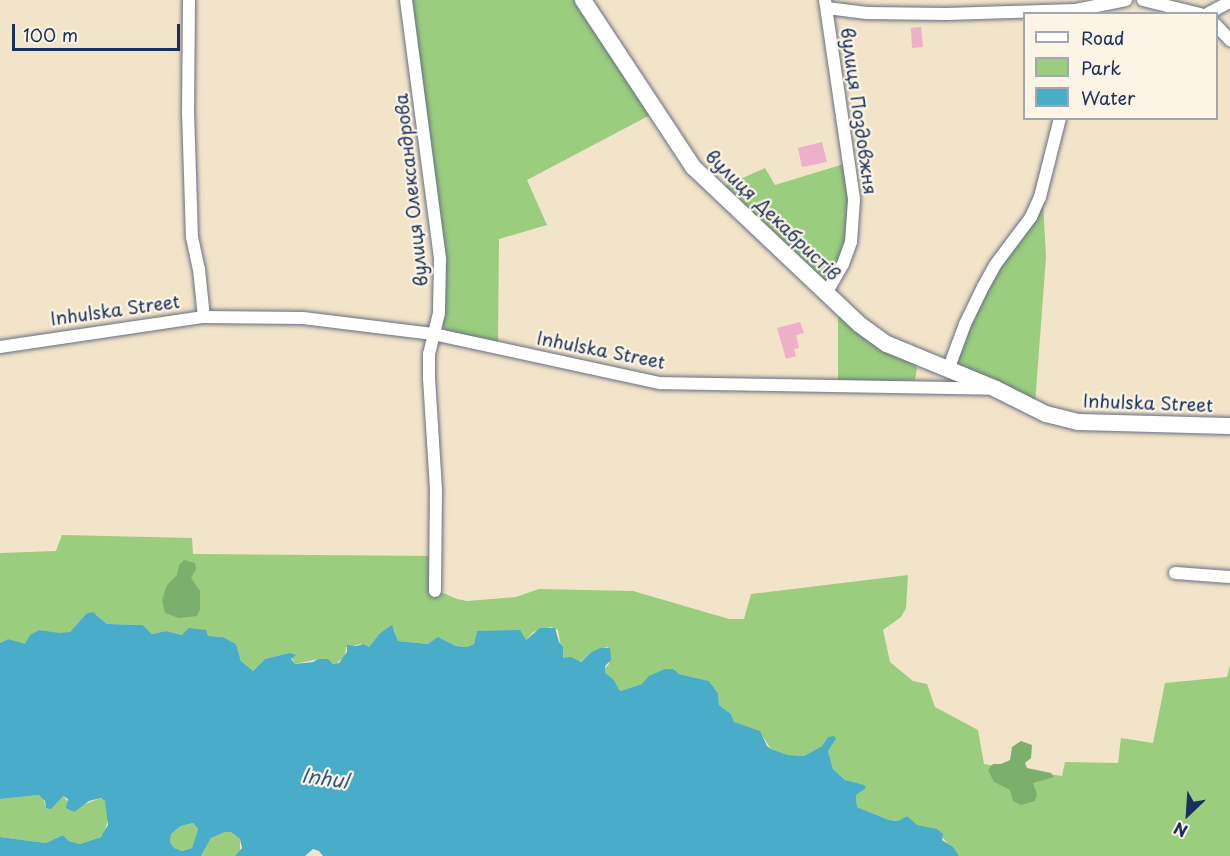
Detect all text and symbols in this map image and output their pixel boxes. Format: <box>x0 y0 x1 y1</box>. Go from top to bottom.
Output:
scale bar <box>15 12 183 50</box>
legend <box>1023 12 1218 120</box>
text: 100 m <box>23 21 78 48</box>
text: Road <box>1081 24 1125 51</box>
street label: вулиця Поздовжня <box>837 26 881 196</box>
text: Park <box>1081 54 1121 81</box>
text: Water <box>1081 84 1135 111</box>
street label: вулиця Олександрова <box>390 92 432 288</box>
street label: вулиця Декабристів <box>701 145 845 285</box>
street label: Inhulska Street <box>48 290 182 330</box>
street label: Inhulska Street <box>534 327 668 373</box>
street label: Inhulska Street <box>1082 390 1214 416</box>
water label: Inhul <box>300 763 350 793</box>
north arrow <box>1158 784 1218 844</box>
text: N <box>1170 817 1191 844</box>

